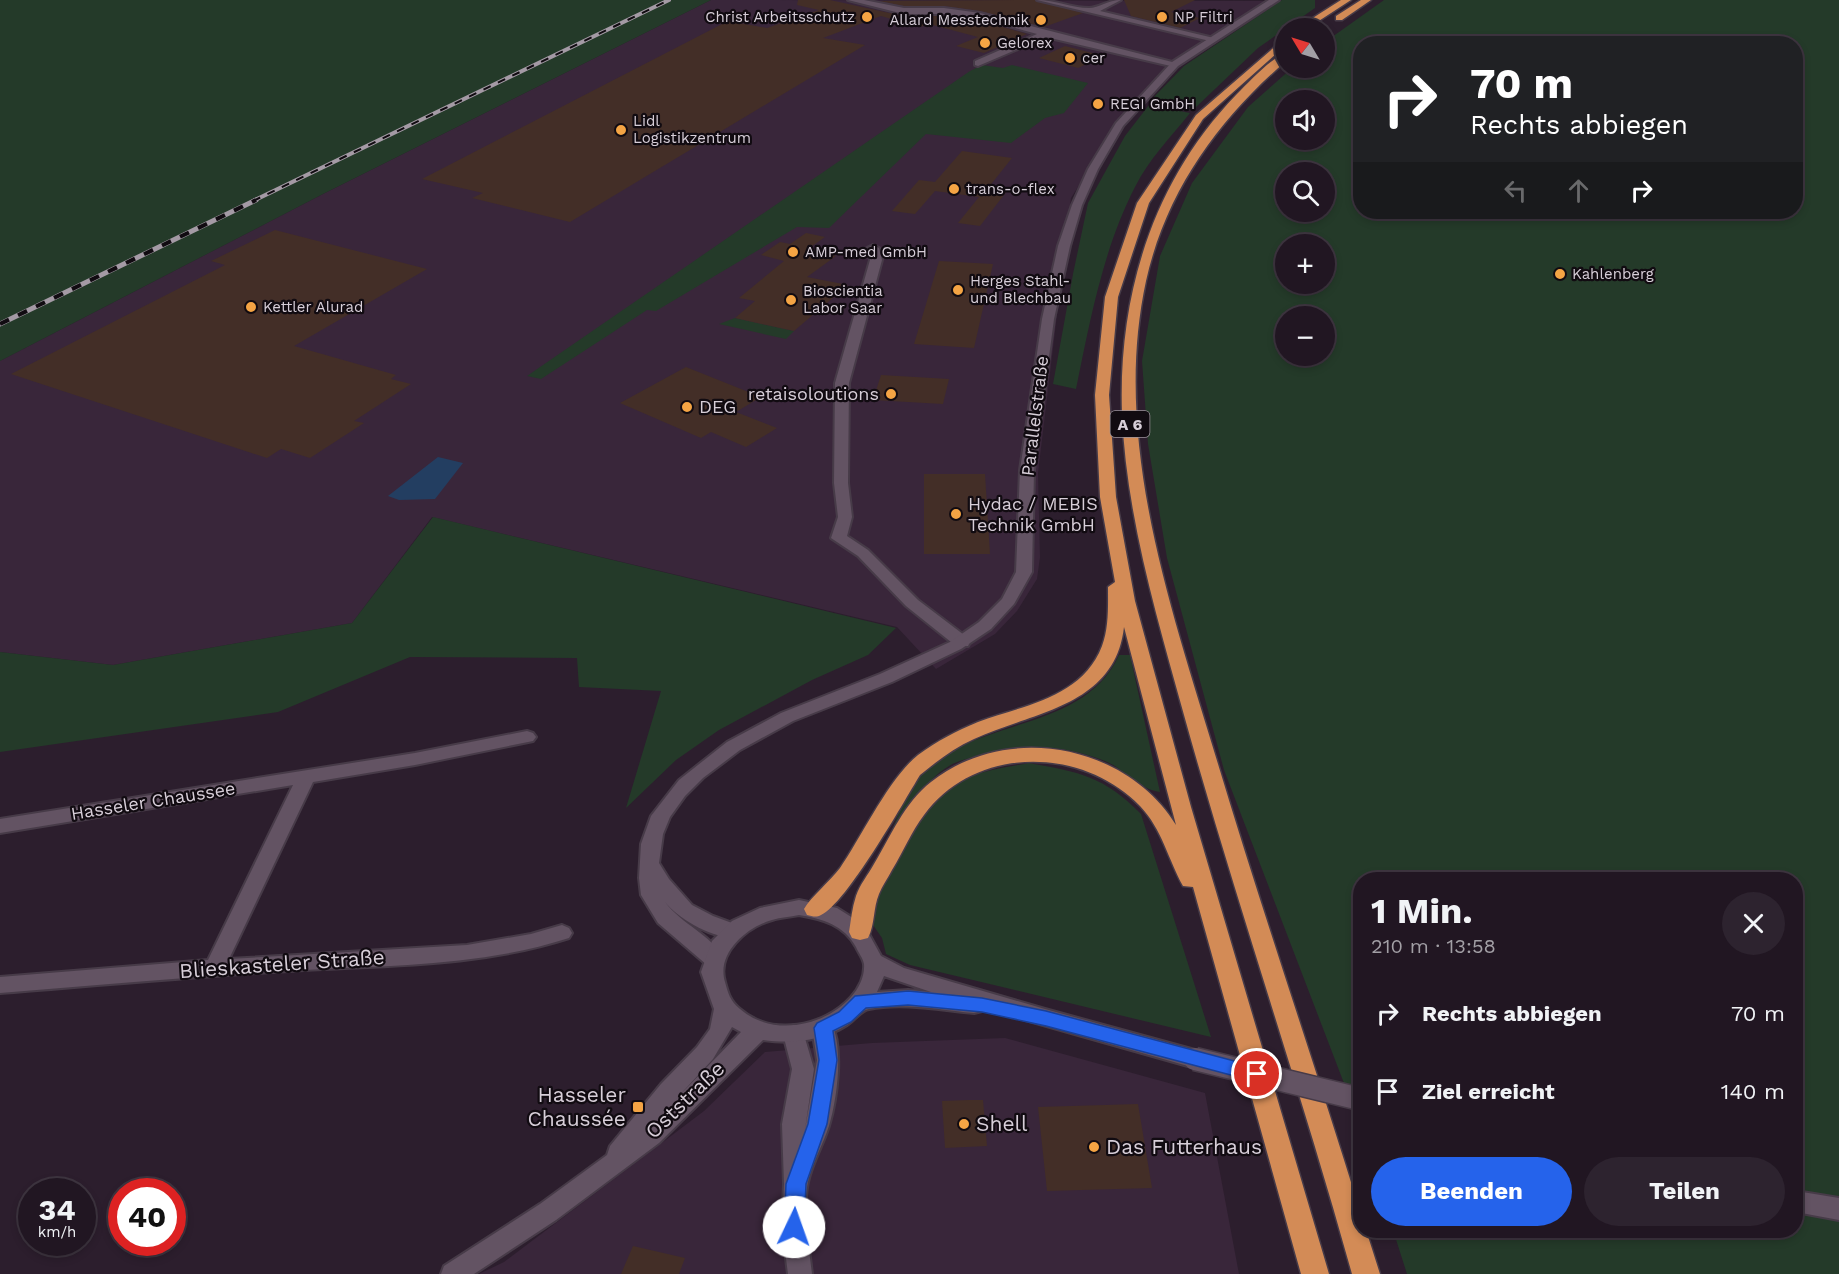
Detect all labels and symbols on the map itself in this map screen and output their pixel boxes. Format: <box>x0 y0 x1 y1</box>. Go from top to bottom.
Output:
place label: Christ Arbeitsschutz <box>705 8 855 26</box>
place label: NP Filtri <box>1174 8 1233 26</box>
marker: Christ Arbeitsschutz <box>860 10 874 24</box>
marker: NP Filtri <box>1155 10 1169 24</box>
place label: Allard Messtechnik <box>889 11 1029 29</box>
marker: Allard Messtechnik <box>1034 13 1048 27</box>
north arrow <box>1275 18 1335 78</box>
place label: Gelorex <box>997 34 1052 52</box>
marker: Gelorex <box>978 36 992 50</box>
place label: cer <box>1082 49 1105 67</box>
marker: cer <box>1063 51 1077 65</box>
place label: REGI GmbH <box>1110 95 1195 113</box>
marker: REGI GmbH <box>1091 97 1105 111</box>
place label: Lidl Logistikzentrum <box>633 112 751 147</box>
marker: Lidl Logistikzentrum <box>614 123 628 137</box>
place label: trans-o-flex <box>966 180 1055 198</box>
marker: trans-o-flex <box>947 182 961 196</box>
place label: AMP-med GmbH <box>805 243 927 261</box>
marker: AMP-med GmbH <box>786 245 800 259</box>
place label: Kahlenberg <box>1572 265 1654 283</box>
marker: Kahlenberg <box>1553 267 1567 281</box>
place label: Herges Stahl- und Blechbau <box>970 272 1071 307</box>
place label: Bioscientia Labor Saar <box>803 282 883 317</box>
marker: Herges Stahl- und Blechbau <box>951 283 965 297</box>
marker: Bioscientia Labor Saar <box>784 293 798 307</box>
place label: Kettler Alurad <box>263 298 363 316</box>
marker: Kettler Alurad <box>244 300 258 314</box>
street label: Parallelstraße <box>1017 355 1052 477</box>
place label: retaisoloutions <box>748 383 879 404</box>
marker: retaisoloutions <box>884 387 898 401</box>
place label: DEG <box>699 396 736 417</box>
marker: DEG <box>680 400 694 414</box>
road number: A 6 <box>1110 411 1150 437</box>
place label: Hydac / MEBIS Technik GmbH <box>968 493 1098 535</box>
marker: Hydac / MEBIS Technik GmbH <box>949 507 963 521</box>
street label: Hasseler Chaussee <box>69 777 237 824</box>
street label: Blieskasteler Straße <box>178 944 385 983</box>
pin <box>1231 1048 1282 1099</box>
street label: Oststraße <box>640 1056 730 1144</box>
place label: Hasseler Chaussée <box>527 1082 626 1131</box>
marker: Hasseler Chaussée <box>631 1100 645 1114</box>
place label: Shell <box>976 1111 1028 1136</box>
marker: Shell <box>957 1117 971 1131</box>
place label: Das Futterhaus <box>1106 1134 1262 1159</box>
marker: Das Futterhaus <box>1087 1140 1101 1154</box>
speed limit sign: 40 <box>108 1178 186 1256</box>
position arrow <box>762 1195 826 1259</box>

